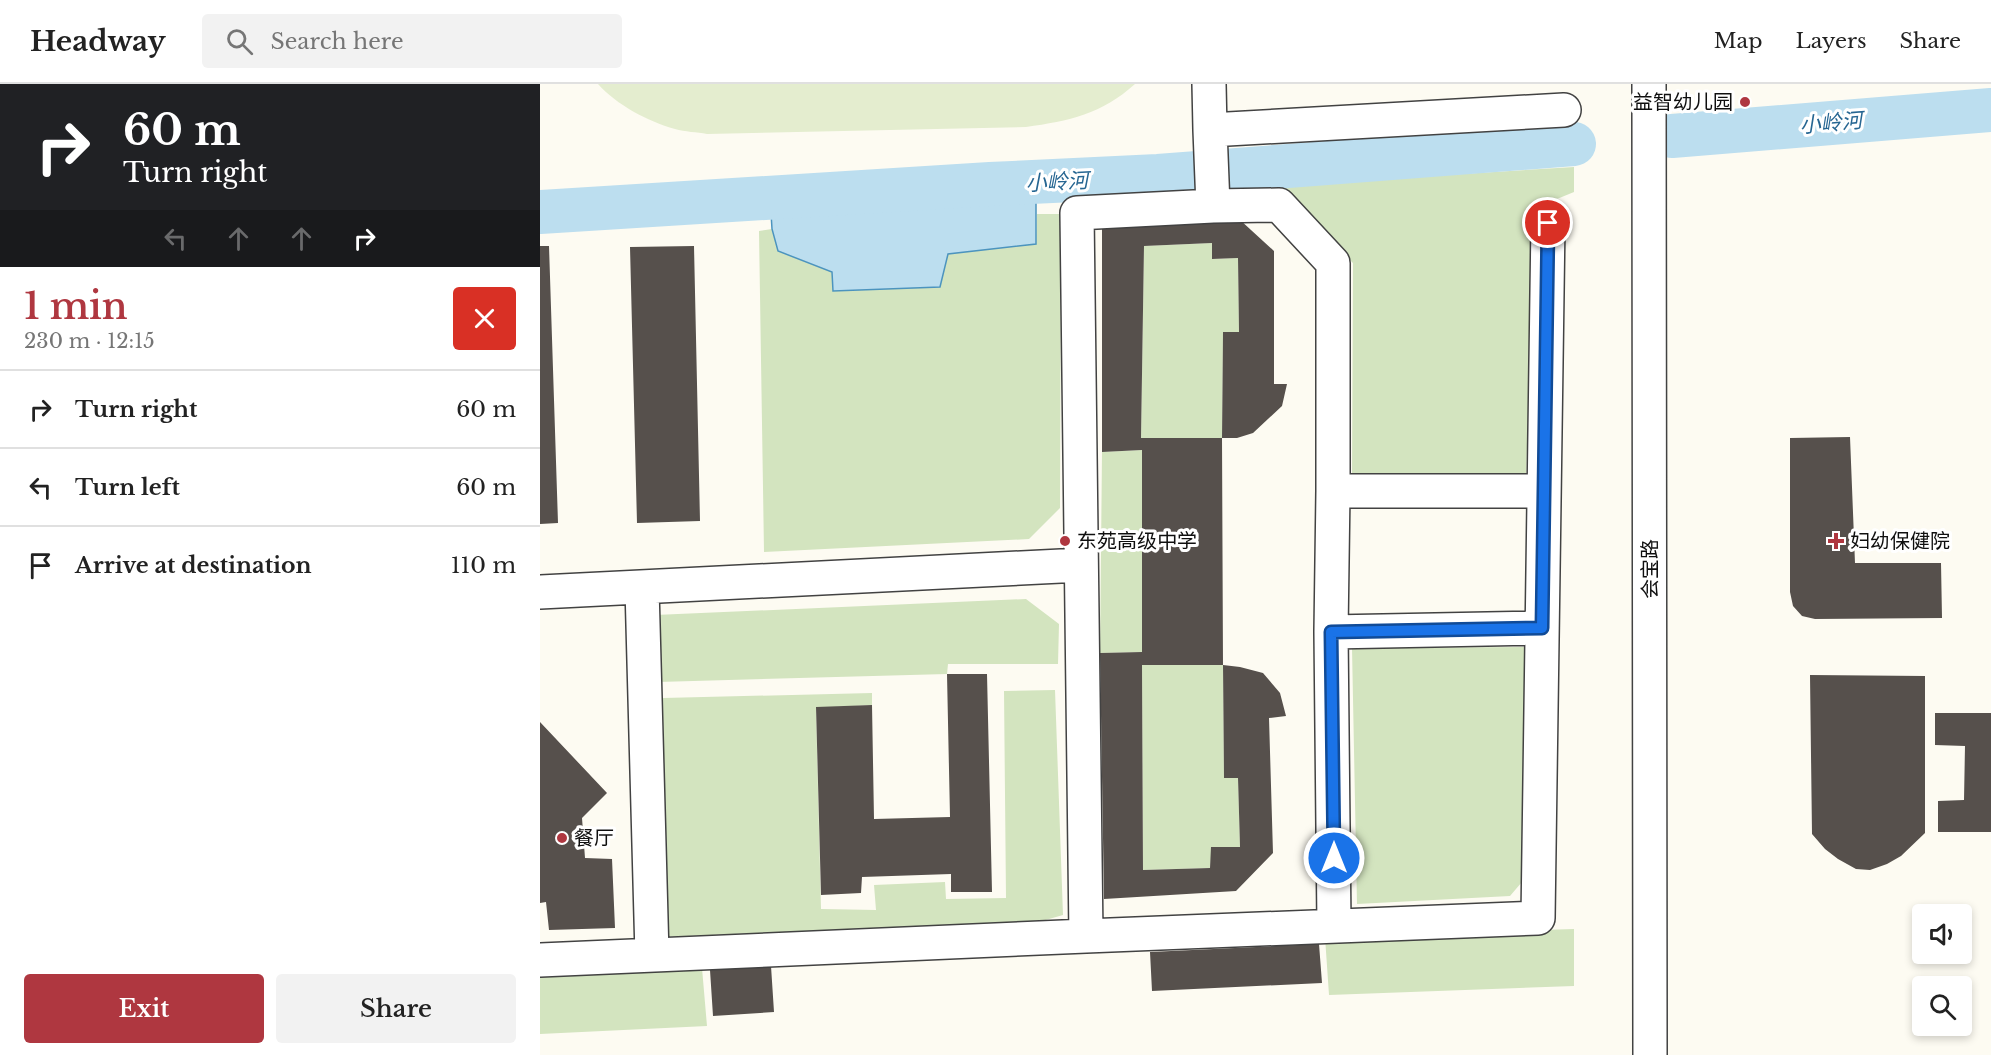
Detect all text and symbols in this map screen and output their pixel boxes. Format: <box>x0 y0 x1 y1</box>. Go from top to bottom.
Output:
search box <box>202 14 622 68</box>
text: Headway <box>30 24 166 59</box>
icon: search <box>223 25 256 58</box>
text: Search here <box>271 28 404 55</box>
text: Map <box>1714 28 1763 54</box>
text: Layers <box>1796 28 1867 54</box>
text: Share <box>1900 28 1961 54</box>
place label: 益智幼儿园 <box>1633 90 1733 114</box>
marker: 益智幼儿园 <box>1738 95 1752 109</box>
text: 60 m <box>123 104 241 156</box>
water label: 小岭河 <box>1798 107 1867 139</box>
icon: right <box>24 108 102 186</box>
text: Turn right <box>123 156 267 189</box>
water label: 小岭河 <box>1025 167 1093 197</box>
pin <box>1522 197 1573 248</box>
icon: arrive <box>1531 206 1564 239</box>
icon: left <box>159 222 192 255</box>
icon: ahead <box>222 222 255 255</box>
icon: ahead <box>285 222 318 255</box>
icon: right <box>348 222 381 255</box>
text: 1 min <box>24 284 128 329</box>
button: close <box>453 287 516 350</box>
text: 230 m · 12:15 <box>24 329 155 353</box>
icon: right <box>24 393 57 426</box>
text: Turn right <box>75 396 197 423</box>
text: 60 m <box>456 396 516 423</box>
icon: left <box>24 471 57 504</box>
text: Turn left <box>75 474 180 501</box>
text: 60 m <box>456 474 516 501</box>
place label: 东苑高级中学 <box>1077 529 1197 553</box>
place label: 妇幼保健院 <box>1850 529 1950 553</box>
marker: 妇幼保健院 <box>1827 532 1845 550</box>
marker: 东苑高级中学 <box>1058 534 1072 548</box>
street label: 会宝路 <box>1638 539 1662 599</box>
icon: arrive <box>24 549 57 582</box>
text: Arrive at destination <box>75 552 312 579</box>
text: 110 m <box>451 552 516 579</box>
place label: 餐厅 <box>574 826 614 850</box>
position arrow <box>1302 826 1366 890</box>
marker: 餐厅 <box>555 831 569 845</box>
map controls <box>1912 904 1972 1036</box>
button: sound <box>1912 904 1972 964</box>
button: Exit <box>24 974 264 1043</box>
button: Share <box>276 974 516 1043</box>
button: search <box>1912 976 1972 1036</box>

